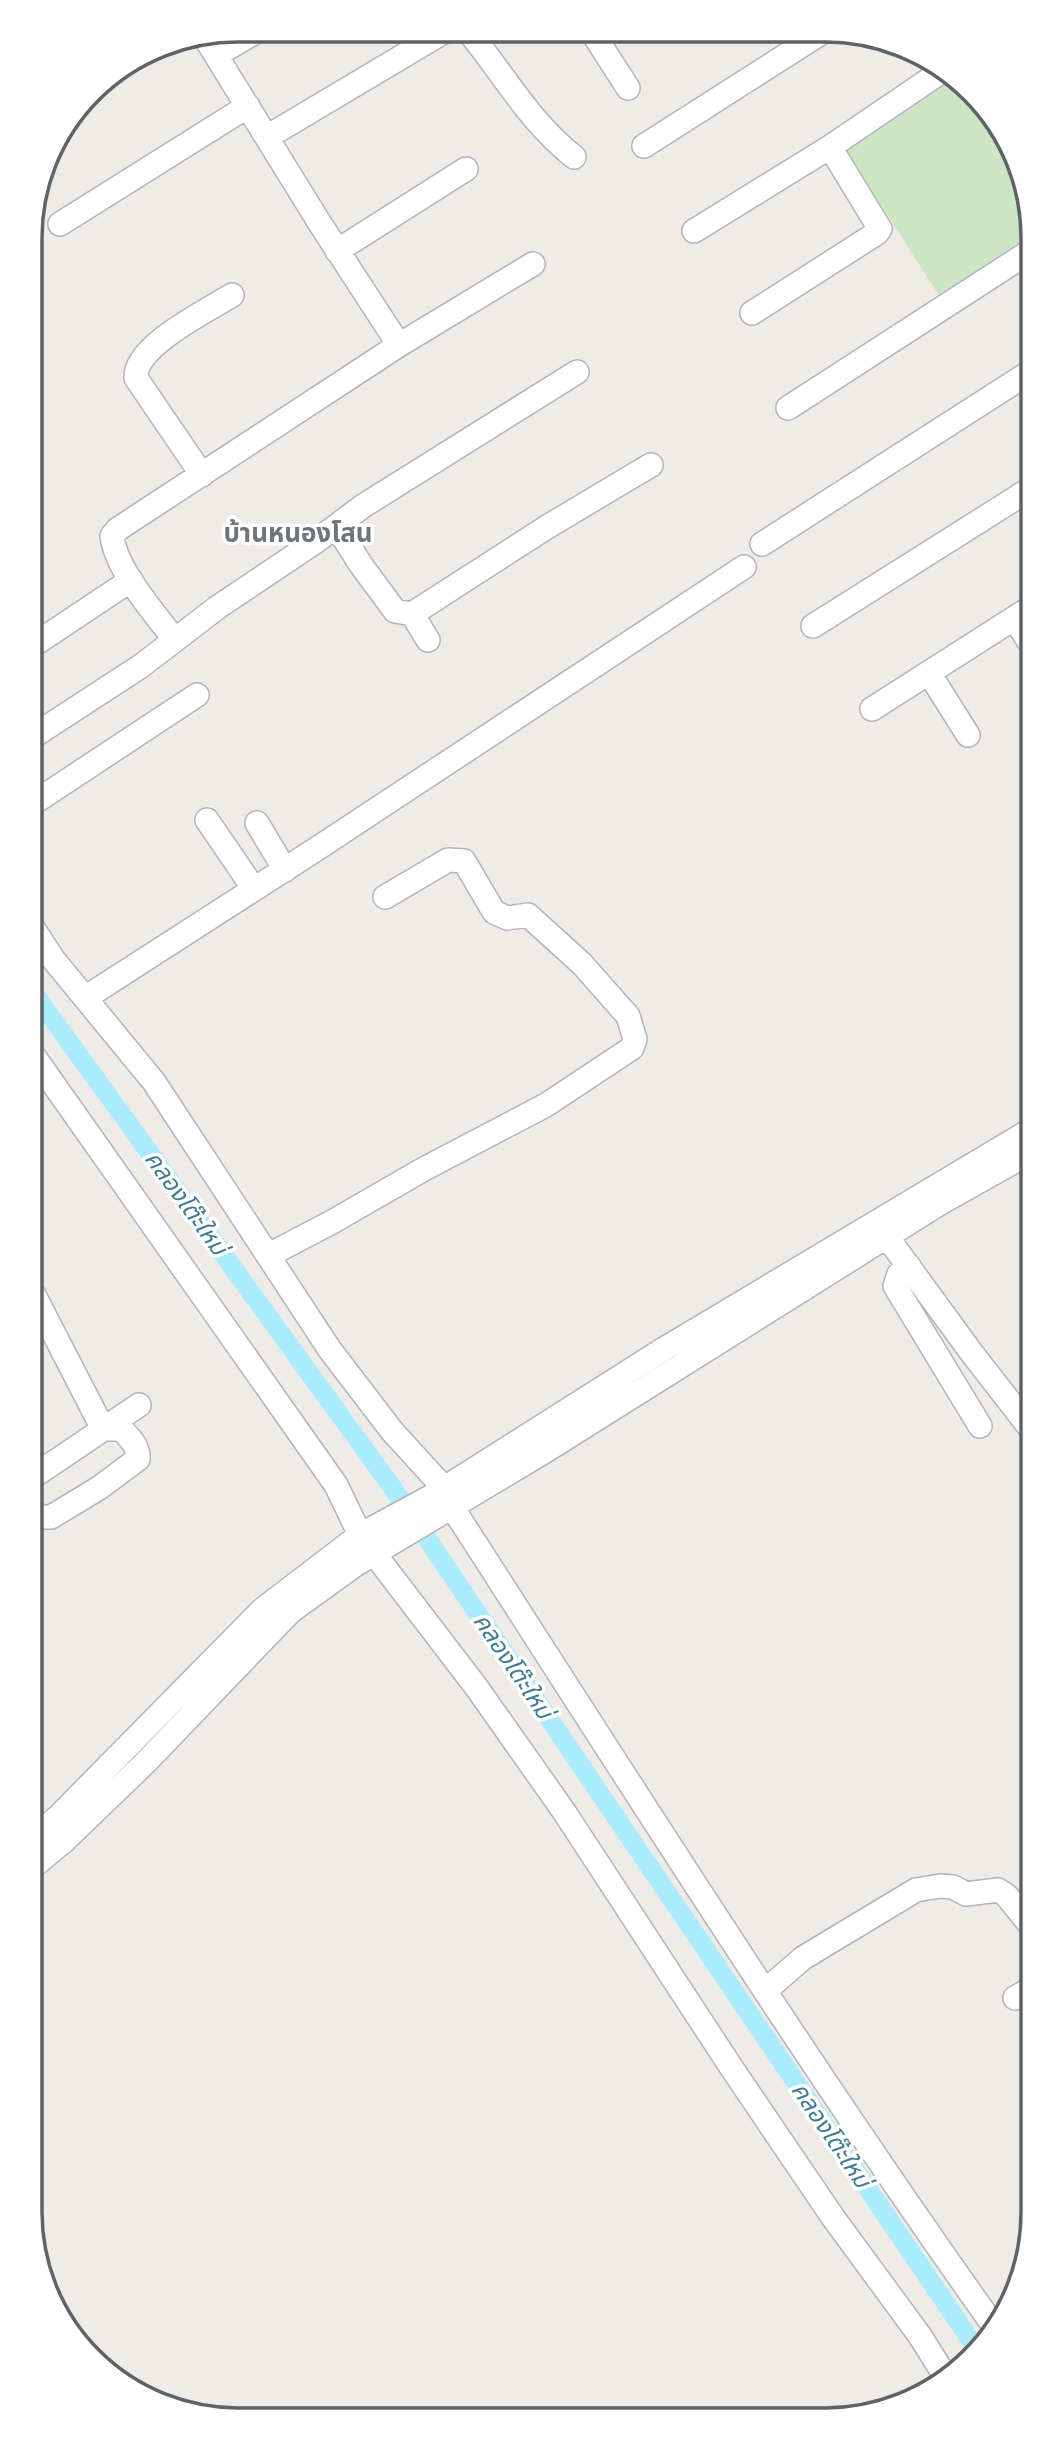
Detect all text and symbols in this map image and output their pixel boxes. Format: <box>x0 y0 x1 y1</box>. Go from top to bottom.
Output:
district label: บ้านหนองโสน <box>223 518 373 549</box>
water label: คลองโต๊ะใหม่ <box>139 1146 235 1263</box>
water label: คลองโต๊ะใหม่ <box>467 1608 560 1727</box>
water label: คลองโต๊ะใหม่ <box>785 2077 878 2196</box>

